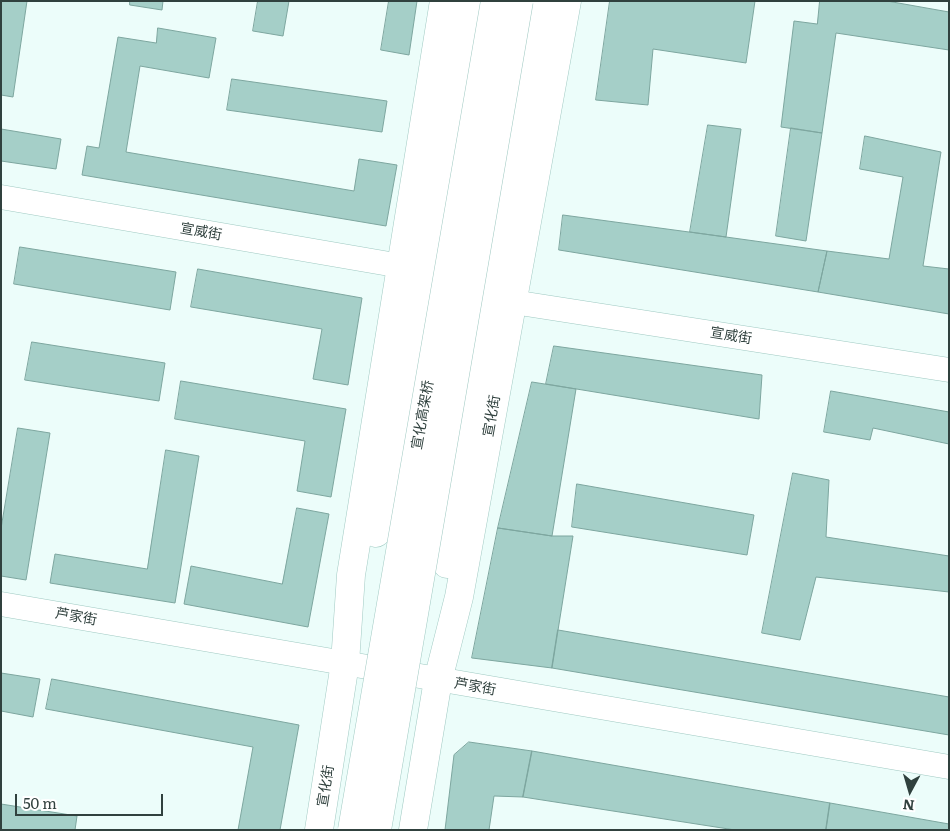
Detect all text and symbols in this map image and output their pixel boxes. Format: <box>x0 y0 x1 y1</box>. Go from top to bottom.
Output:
street label: 宣威街 <box>179 220 223 244</box>
street label: 宣威街 <box>709 324 753 348</box>
street label: 宣化高架桥 <box>409 379 437 451</box>
street label: 宣化街 <box>480 394 504 438</box>
street label: 芦家街 <box>54 605 98 629</box>
street label: 芦家街 <box>453 675 497 699</box>
street label: 宣化街 <box>314 764 338 808</box>
north arrow <box>885 766 935 816</box>
scale bar <box>18 784 165 816</box>
text: 50 m <box>23 791 57 814</box>
text: N <box>902 795 915 816</box>

